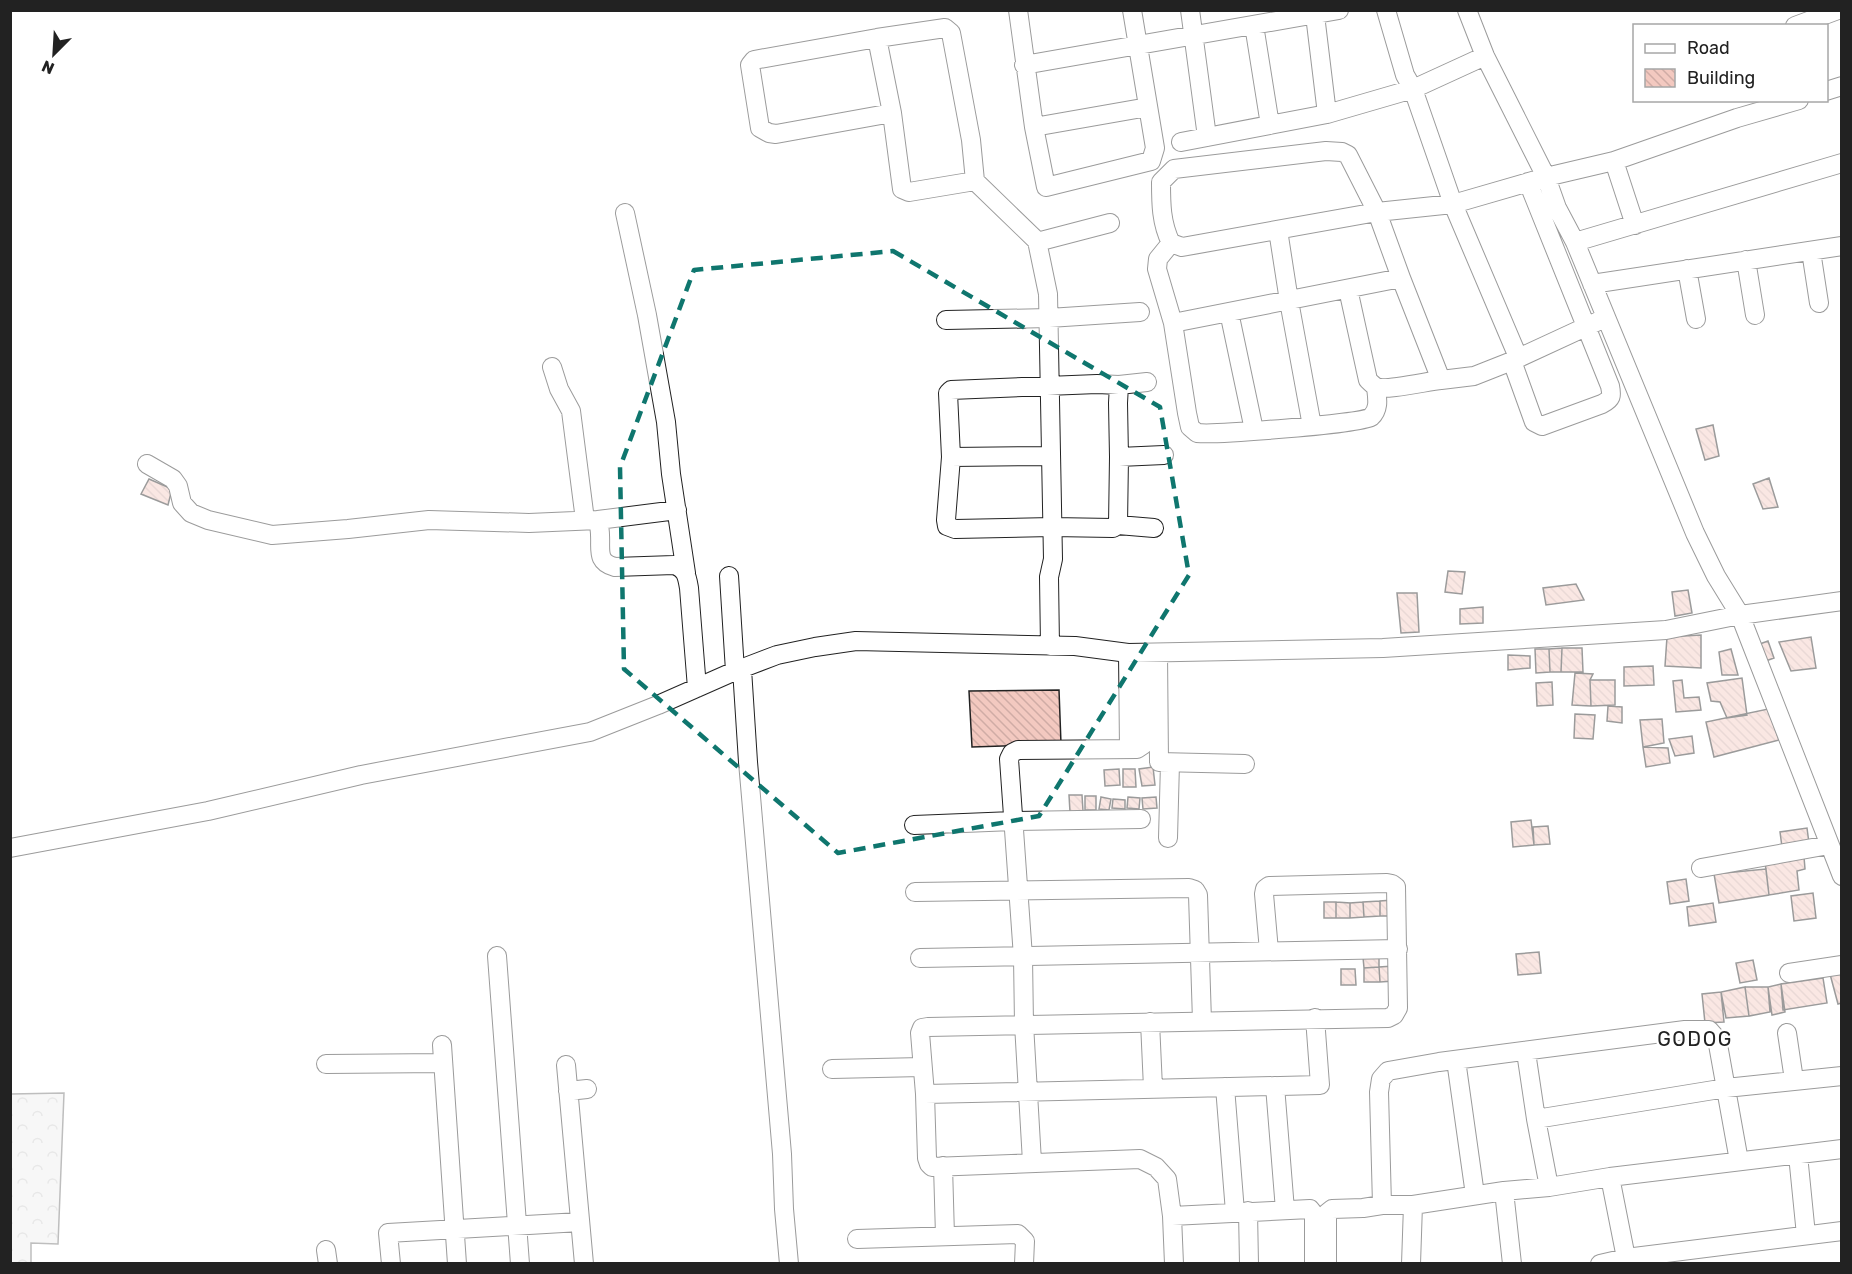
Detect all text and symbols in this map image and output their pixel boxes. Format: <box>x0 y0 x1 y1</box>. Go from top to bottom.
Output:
north arrow <box>24 24 84 84</box>
legend <box>1633 24 1828 102</box>
text: Road <box>1687 37 1730 59</box>
text: N <box>39 56 57 78</box>
text: Building <box>1687 67 1755 89</box>
district label: GODOG <box>1657 1027 1733 1051</box>

